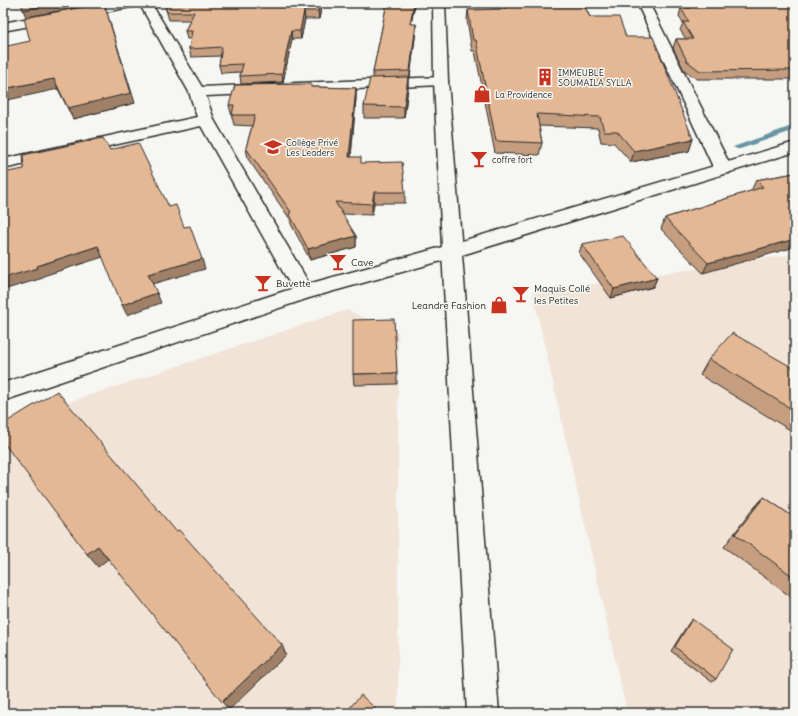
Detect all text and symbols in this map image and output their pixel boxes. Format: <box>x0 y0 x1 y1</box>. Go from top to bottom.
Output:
building icon: IMMEUBLE SOUMAILA SYLLA <box>535 67 555 87</box>
place label: IMMEUBLE SOUMAILA SYLLA <box>558 67 632 88</box>
shop icon: La Providence <box>472 84 492 104</box>
place label: La Providence <box>495 89 552 100</box>
school or university icon: Collège Privé Les Leaders <box>263 137 283 157</box>
place label: Collège Privé Les Leaders <box>286 137 338 158</box>
bar icon: coffre fort <box>469 149 489 169</box>
place label: coffre fort <box>492 154 532 165</box>
bar icon: Cave <box>328 252 348 272</box>
place label: Cave <box>351 256 373 269</box>
bar icon: Buvette <box>253 273 273 293</box>
place label: Buvette <box>276 277 311 290</box>
place label: Maquis Collé les Petites <box>534 282 590 307</box>
bar icon: Maquis Collé les Petites <box>511 284 531 304</box>
shop icon: Leandre Fashion <box>489 295 509 315</box>
place label: Leandre Fashion <box>412 299 486 312</box>

